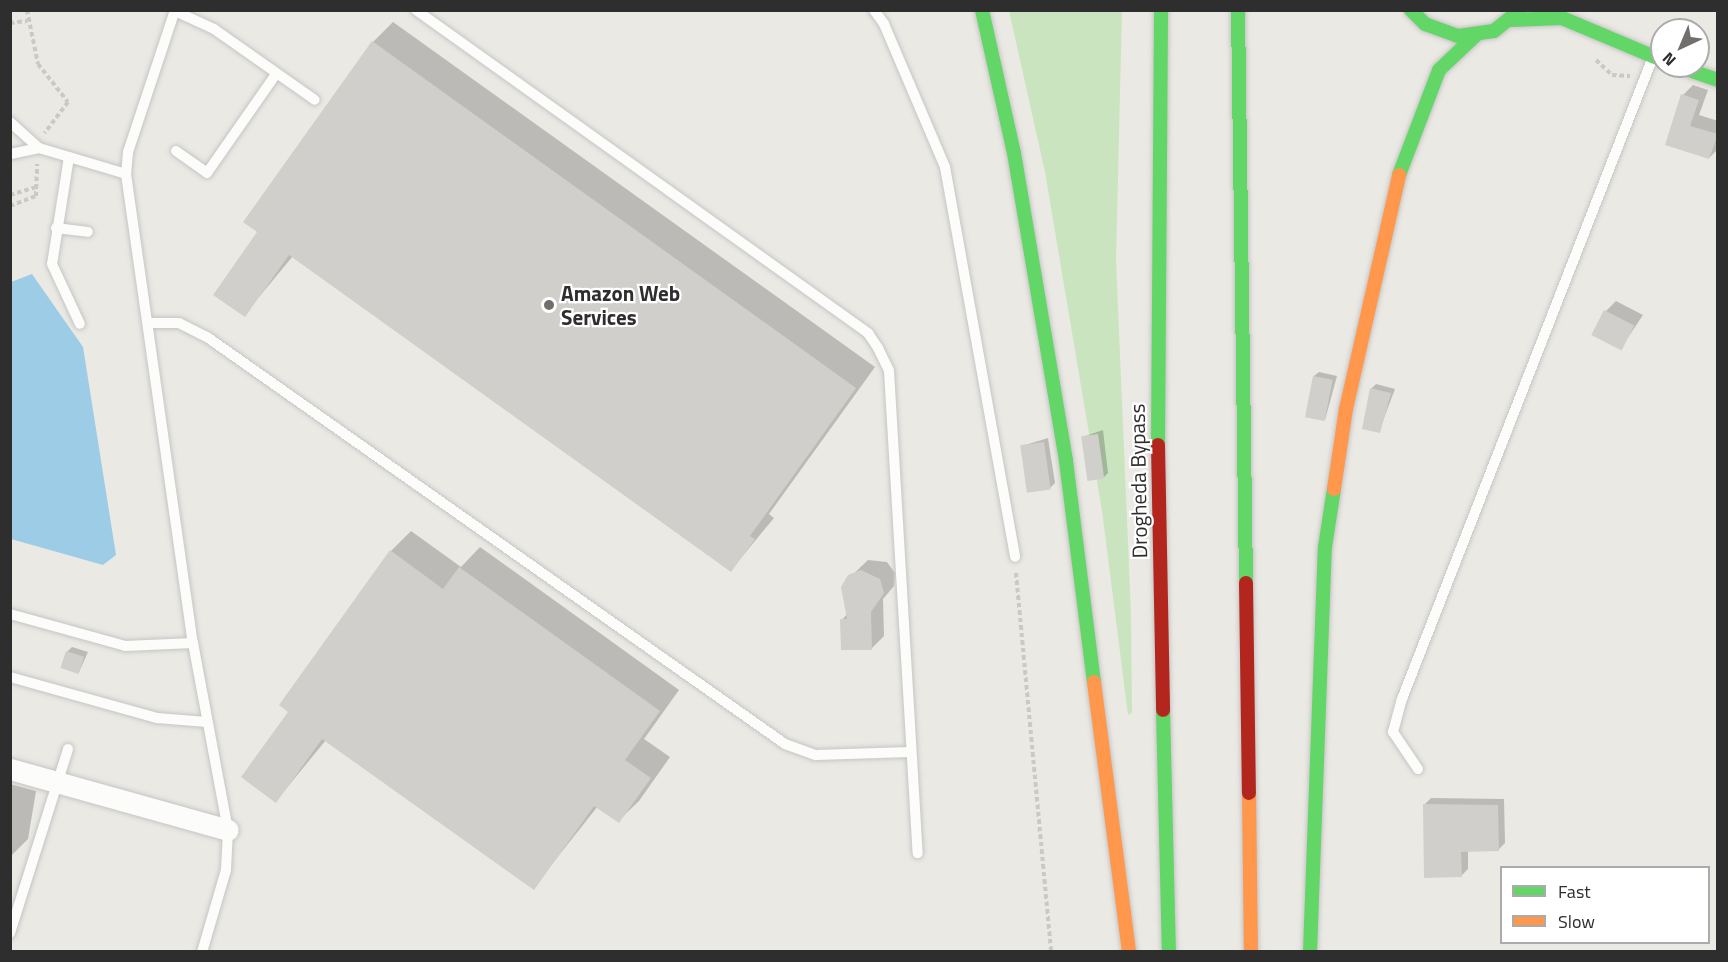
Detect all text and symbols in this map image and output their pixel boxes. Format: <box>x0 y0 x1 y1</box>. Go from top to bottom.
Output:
north arrow <box>1650 18 1710 78</box>
text: N <box>1657 47 1681 72</box>
place label: Amazon Web Services <box>561 280 680 330</box>
marker: Amazon Web Services <box>542 298 556 312</box>
street label: Drogheda Bypass <box>1124 403 1152 559</box>
legend <box>1500 866 1710 944</box>
text: Fast <box>1558 878 1591 905</box>
text: Slow <box>1558 908 1595 935</box>

